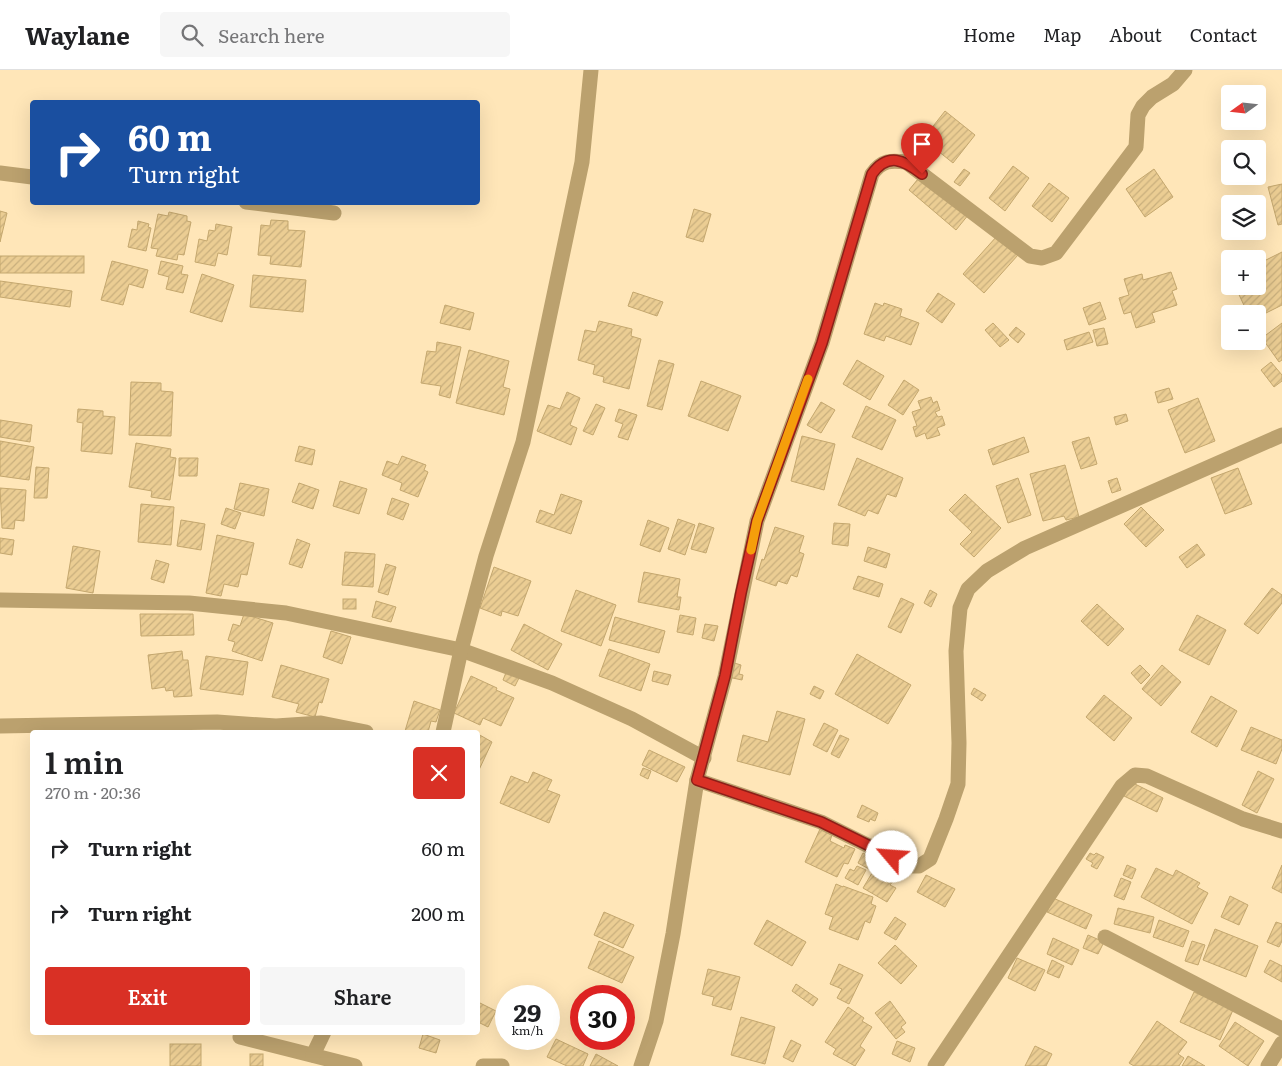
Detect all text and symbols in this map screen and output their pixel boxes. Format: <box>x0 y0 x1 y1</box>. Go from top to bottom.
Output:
search box <box>160 12 510 57</box>
text: Waylane <box>25 17 130 52</box>
icon: search <box>178 21 206 49</box>
text: Search here <box>218 21 325 49</box>
text: Home <box>963 21 1015 48</box>
text: Map <box>1043 21 1081 48</box>
text: About <box>1109 21 1162 48</box>
text: Contact <box>1190 21 1257 48</box>
north arrow <box>1221 85 1266 130</box>
map controls <box>1221 85 1266 350</box>
text: 60 m <box>128 110 212 162</box>
icon: right <box>45 120 110 185</box>
pin <box>901 123 943 174</box>
icon: arrive <box>908 130 936 158</box>
button: search <box>1221 140 1266 185</box>
text: Turn right <box>128 157 240 190</box>
button: layers <box>1221 195 1266 240</box>
button: + <box>1221 250 1266 295</box>
button: − <box>1221 305 1266 350</box>
text: 1 min <box>45 739 124 783</box>
button: close <box>413 747 465 799</box>
text: 270 m · 20:36 <box>45 780 141 804</box>
position arrow <box>865 830 917 882</box>
icon: right <box>45 834 73 862</box>
text: Turn right <box>88 834 192 862</box>
text: 60 m <box>422 834 465 862</box>
icon: right <box>45 899 73 927</box>
text: Turn right <box>88 899 192 927</box>
text: 200 m <box>411 899 465 927</box>
button: Exit <box>45 967 250 1025</box>
button: Share <box>260 967 465 1025</box>
speed limit sign: 30 <box>570 985 635 1050</box>
text: 29 <box>514 993 541 1030</box>
text: km/h <box>512 1021 543 1039</box>

